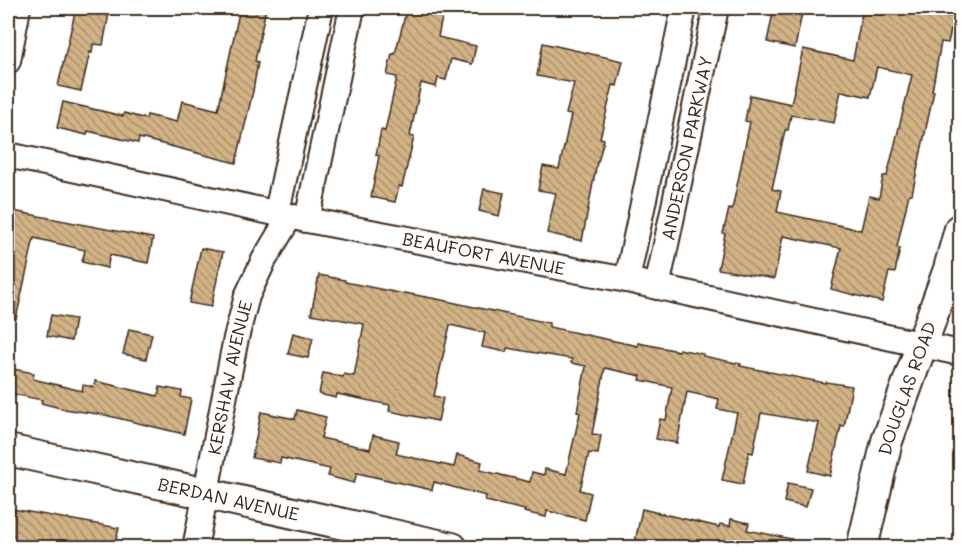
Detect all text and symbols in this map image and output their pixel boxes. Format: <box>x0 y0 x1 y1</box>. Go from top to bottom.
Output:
street label: ANDERSON PARKWAY <box>655 54 718 243</box>
street label: BEAUFORT AVENUE <box>401 226 567 280</box>
street label: KERSHAW AVENUE <box>202 298 257 457</box>
street label: DOUGLAS ROAD <box>872 318 941 457</box>
street label: BERDAN AVENUE <box>156 471 302 526</box>

